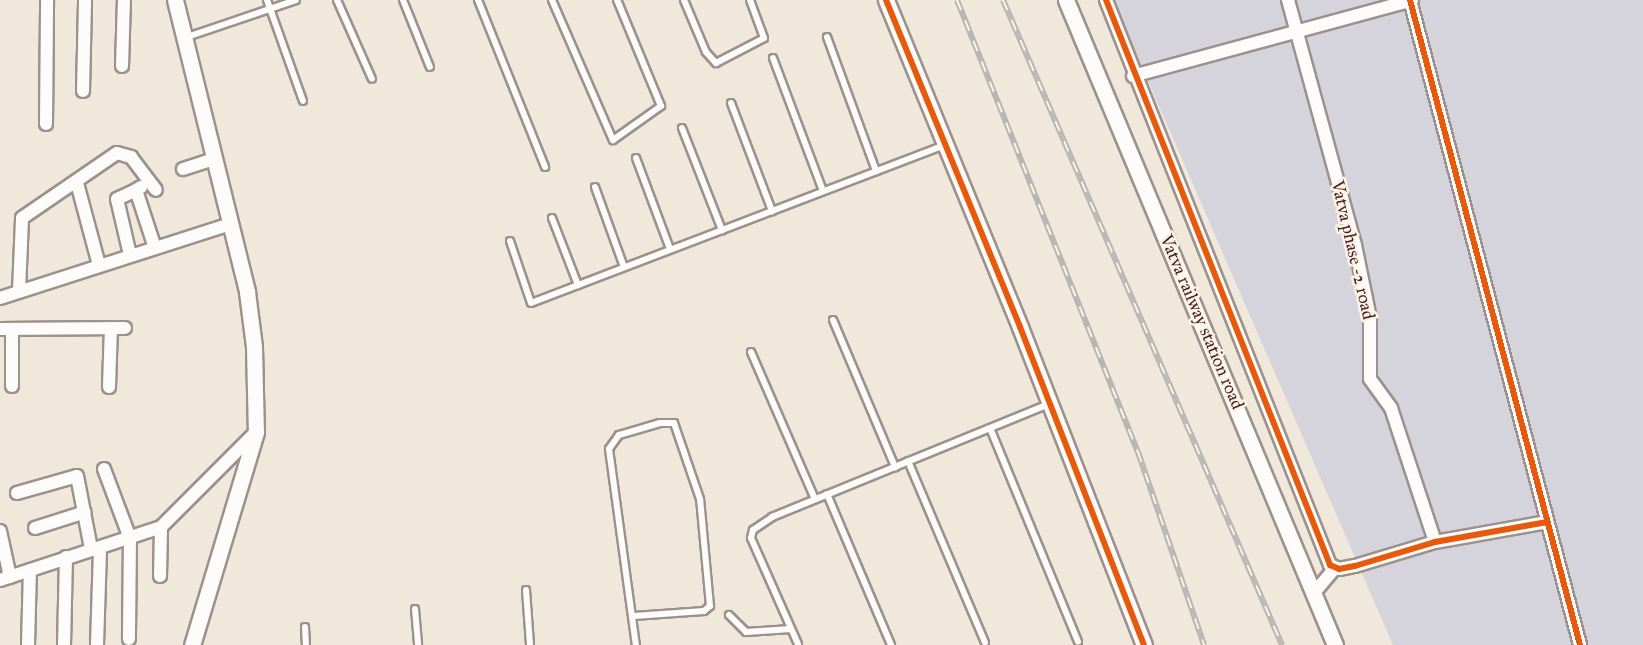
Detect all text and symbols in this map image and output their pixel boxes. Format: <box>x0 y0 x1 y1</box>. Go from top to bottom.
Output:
street label: Vatva phase -2 road <box>1326 178 1380 322</box>
street label: Vatva railway station road <box>1155 231 1249 413</box>

